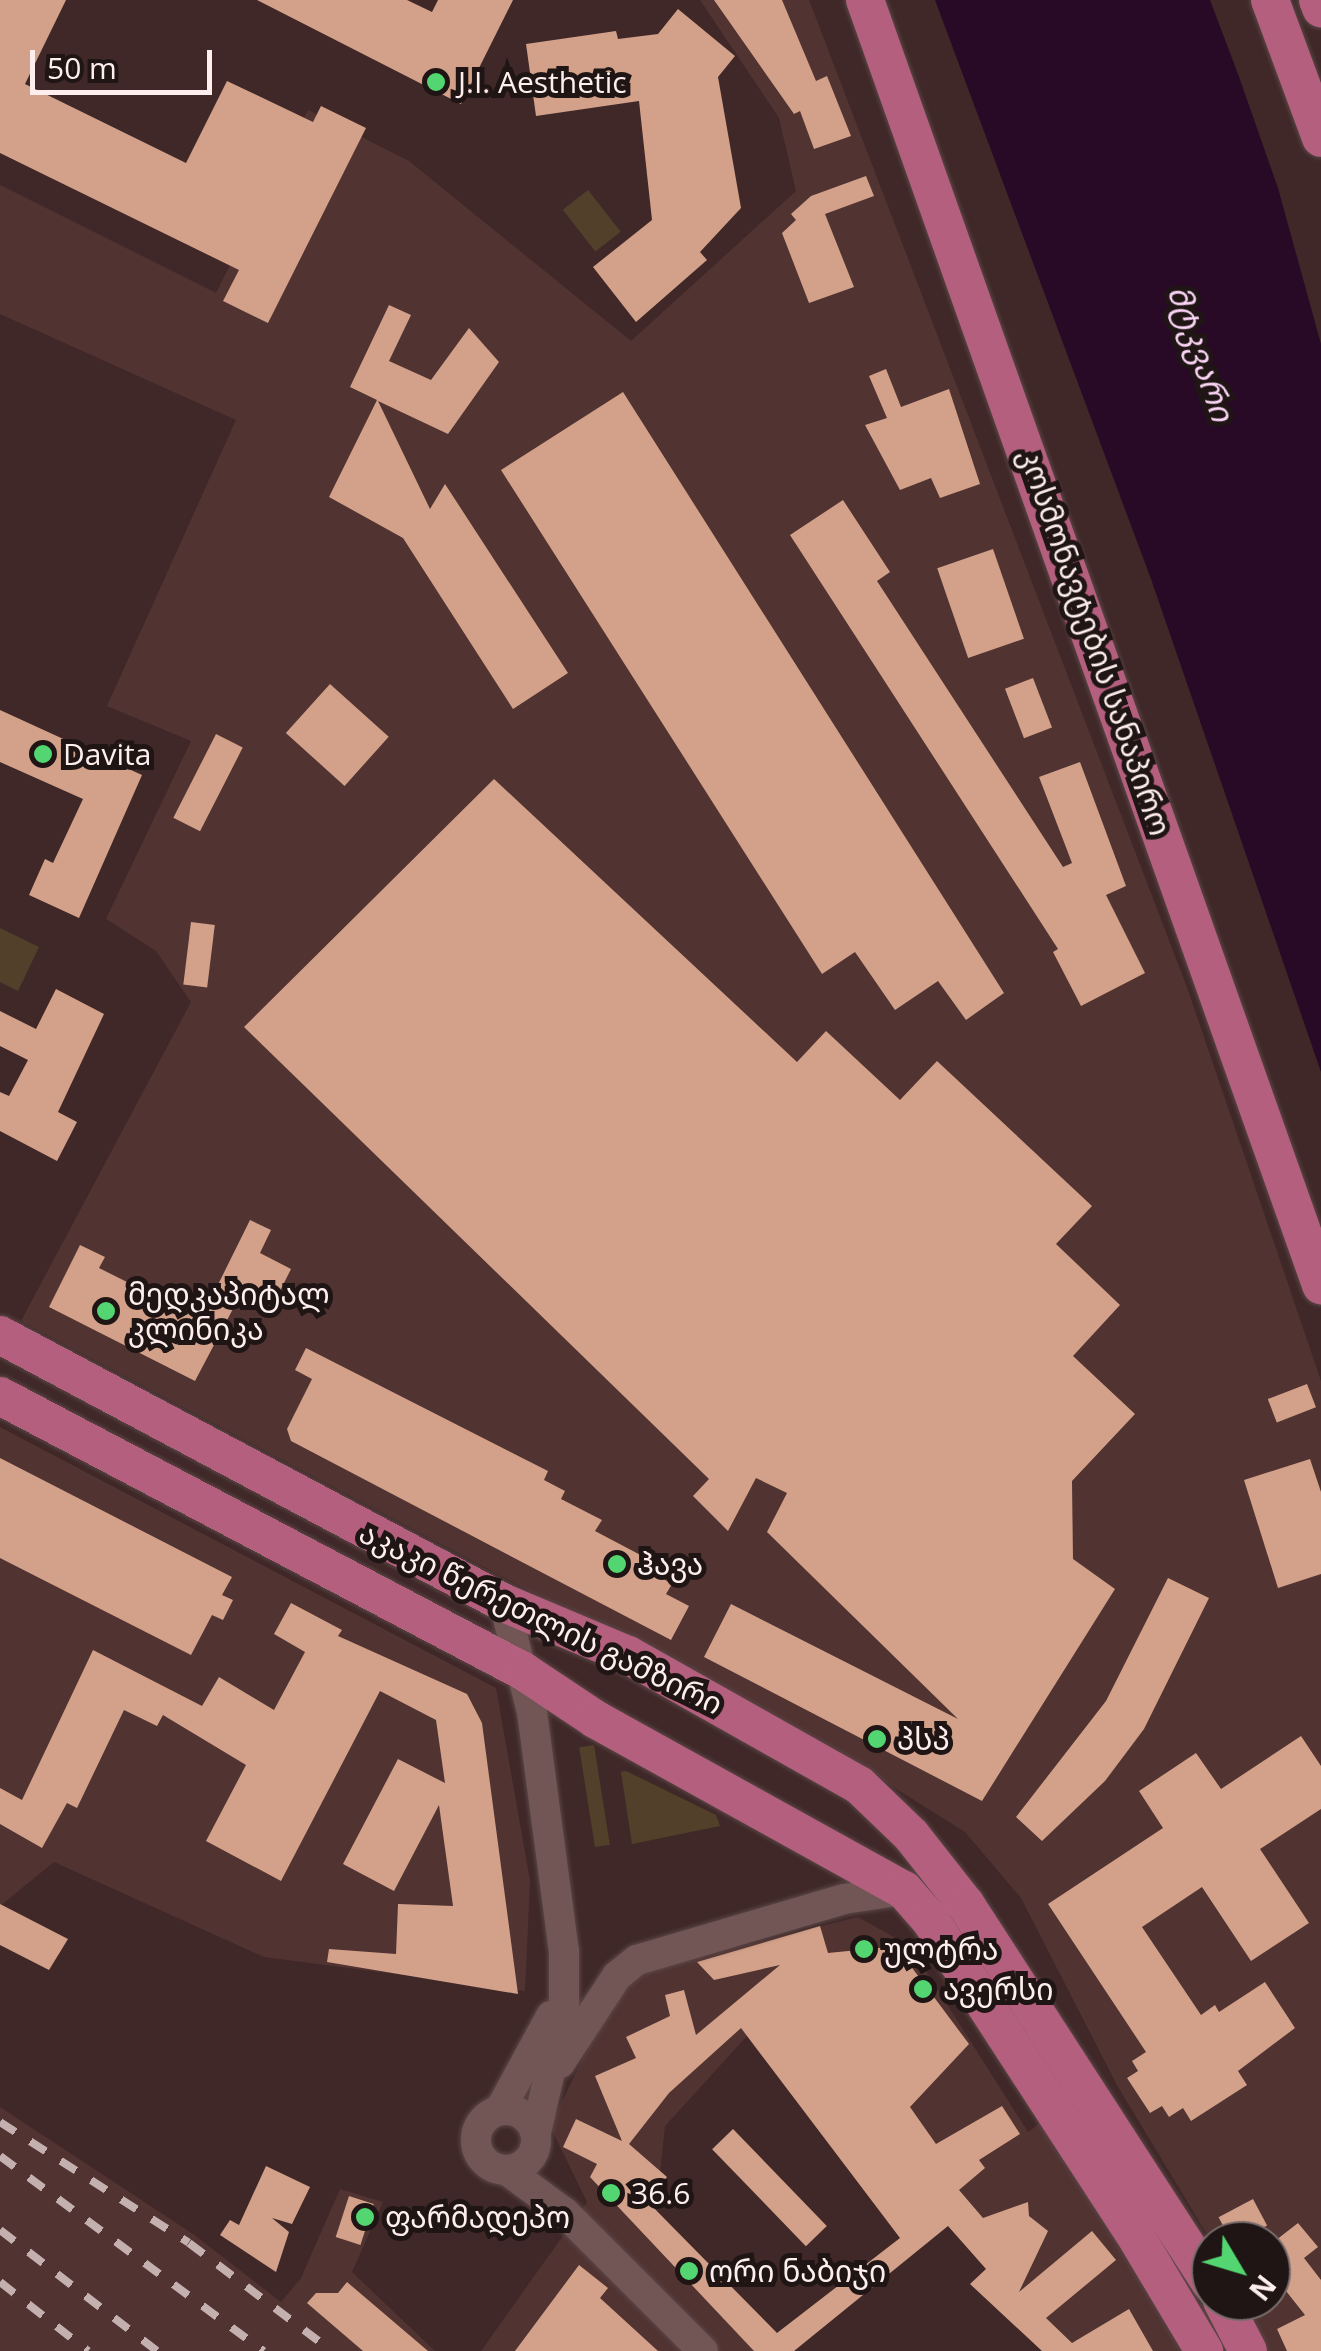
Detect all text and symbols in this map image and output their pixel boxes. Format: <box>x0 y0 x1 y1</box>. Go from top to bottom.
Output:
scale bar <box>35 30 218 92</box>
text: 50 m <box>47 47 117 88</box>
place label: J.I. Aesthetic <box>458 64 627 100</box>
marker: J.I. Aesthetic <box>423 69 449 95</box>
water label: მტკვარი <box>1160 280 1242 426</box>
street label: კოსმონავტების სანაპირო <box>1012 444 1178 840</box>
place label: Davita <box>63 736 151 772</box>
marker: Davita <box>32 743 54 765</box>
place label: მედკაპიტალ კლინიკა <box>128 1276 330 1346</box>
marker: მედკაპიტალ კლინიკა <box>93 1298 119 1324</box>
street label: აკაკი წერეთლის გამზირი <box>353 1514 729 1722</box>
place label: ჰავა <box>637 1546 703 1582</box>
marker: ჰავა <box>606 1553 628 1575</box>
place label: პსპ <box>897 1721 950 1757</box>
marker: პსპ <box>866 1728 888 1750</box>
place label: ულტრა <box>884 1931 998 1967</box>
marker: ულტრა <box>853 1938 875 1960</box>
place label: ავერსი <box>943 1971 1053 2007</box>
marker: ავერსი <box>912 1978 934 2000</box>
place label: 36.6 <box>631 2175 690 2211</box>
marker: 36.6 <box>600 2182 622 2204</box>
place label: ფარმადეპო <box>385 2199 570 2235</box>
marker: ფარმადეპო <box>354 2206 376 2228</box>
north arrow <box>1191 2221 1291 2321</box>
place label: ორი ნაბიჯი <box>709 2253 886 2289</box>
marker: ორი ნაბიჯი <box>678 2260 700 2282</box>
text: N <box>1241 2268 1285 2309</box>

